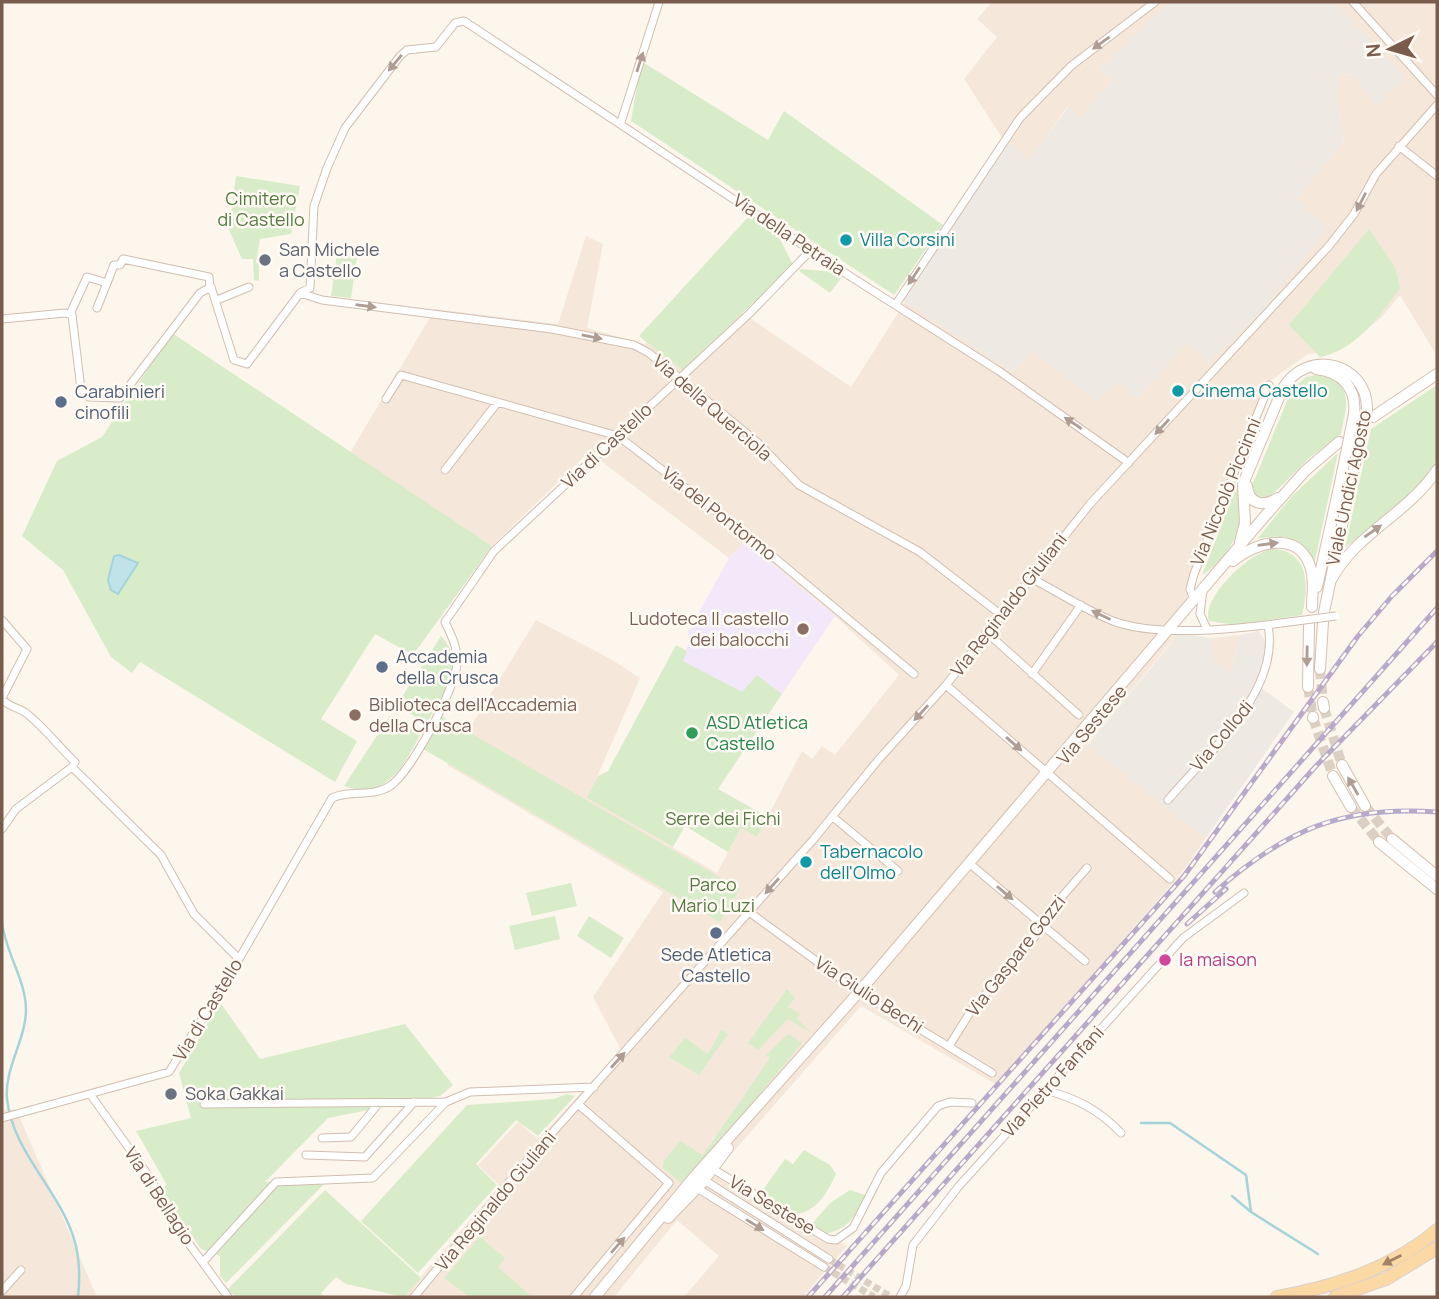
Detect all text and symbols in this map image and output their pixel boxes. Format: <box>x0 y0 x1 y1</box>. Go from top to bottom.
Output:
north arrow <box>1355 14 1425 84</box>
one-way arrow <box>1092 36 1110 50</box>
text: N <box>1360 43 1387 58</box>
one-way arrow <box>636 52 646 73</box>
one-way arrow <box>387 54 403 72</box>
park label: Cimitero di Castello <box>217 186 305 231</box>
street label: Via della Petraia <box>729 188 850 281</box>
one-way arrow <box>1355 192 1366 212</box>
place label: Villa Corsini <box>860 227 955 251</box>
marker: Villa Corsini <box>838 232 854 248</box>
place label: San Michele a Castello <box>279 237 380 282</box>
marker: San Michele a Castello <box>257 252 273 268</box>
one-way arrow <box>908 266 921 286</box>
one-way arrow <box>356 301 378 312</box>
one-way arrow <box>581 332 603 343</box>
street label: Via della Querciola <box>648 349 777 466</box>
place label: Cinema Castello <box>1192 378 1328 402</box>
place label: Carabinieri cinofili <box>75 379 165 424</box>
marker: Cinema Castello <box>1170 383 1186 399</box>
marker: Carabinieri cinofili <box>53 394 69 410</box>
street label: Via di Castello <box>556 397 657 493</box>
street label: Viale Undici Agosto <box>1320 408 1376 568</box>
street label: Via Niccolò Piccinni <box>1184 414 1266 569</box>
one-way arrow <box>1064 417 1083 430</box>
one-way arrow <box>1154 419 1170 436</box>
street label: Via del Pontormo <box>657 461 782 566</box>
one-way arrow <box>1364 524 1382 538</box>
street label: Via Reginaldo Giuliani <box>945 528 1072 681</box>
one-way arrow <box>1257 538 1279 549</box>
place label: Ludoteca Il castello dei balocchi <box>629 606 789 651</box>
one-way arrow <box>1091 609 1111 621</box>
marker: Ludoteca Il castello dei balocchi <box>795 621 811 637</box>
place label: Accademia della Crusca <box>396 644 499 689</box>
one-way arrow <box>1301 645 1313 667</box>
marker: Accademia della Crusca <box>374 659 390 675</box>
street label: Via Sestese <box>1051 680 1132 769</box>
place label: Biblioteca dell'Accademia della Crusca <box>369 692 577 737</box>
street label: Via Collodi <box>1184 695 1258 776</box>
one-way arrow <box>913 704 929 721</box>
marker: Biblioteca dell'Accademia della Crusca <box>347 707 363 723</box>
place label: ASD Atletica Castello <box>706 710 808 755</box>
marker: ASD Atletica Castello <box>684 725 700 741</box>
one-way arrow <box>1005 736 1023 752</box>
one-way arrow <box>1347 776 1359 795</box>
park label: Serre dei Fichi <box>665 806 781 830</box>
place label: Tabernacolo dell'Olmo <box>820 839 923 884</box>
marker: Tabernacolo dell'Olmo <box>798 854 814 870</box>
park label: Parco Mario Luzi <box>671 872 755 917</box>
one-way arrow <box>765 877 781 894</box>
one-way arrow <box>996 886 1014 901</box>
street label: Via Gaspare Gozzi <box>960 890 1070 1021</box>
marker: Sede Atletica Castello <box>708 925 724 941</box>
place label: Sede Atletica Castello <box>661 942 771 987</box>
place label: la maison <box>1179 947 1257 971</box>
street label: Via Giulio Bechi <box>811 950 928 1038</box>
marker: la maison <box>1157 952 1173 968</box>
street label: Via di Castello <box>167 954 247 1065</box>
street label: Via Pietro Fanfani <box>996 1021 1109 1142</box>
one-way arrow <box>610 1051 625 1068</box>
place label: Soka Gakkai <box>185 1081 284 1105</box>
marker: Soka Gakkai <box>163 1086 179 1102</box>
street label: Via Reginaldo Giuliani <box>430 1125 561 1275</box>
street label: Via di Bellagio <box>119 1142 200 1249</box>
street label: Via Sestese <box>725 1169 820 1239</box>
one-way arrow <box>746 1218 765 1231</box>
one-way arrow <box>610 1237 625 1254</box>
one-way arrow <box>1382 1254 1402 1265</box>

